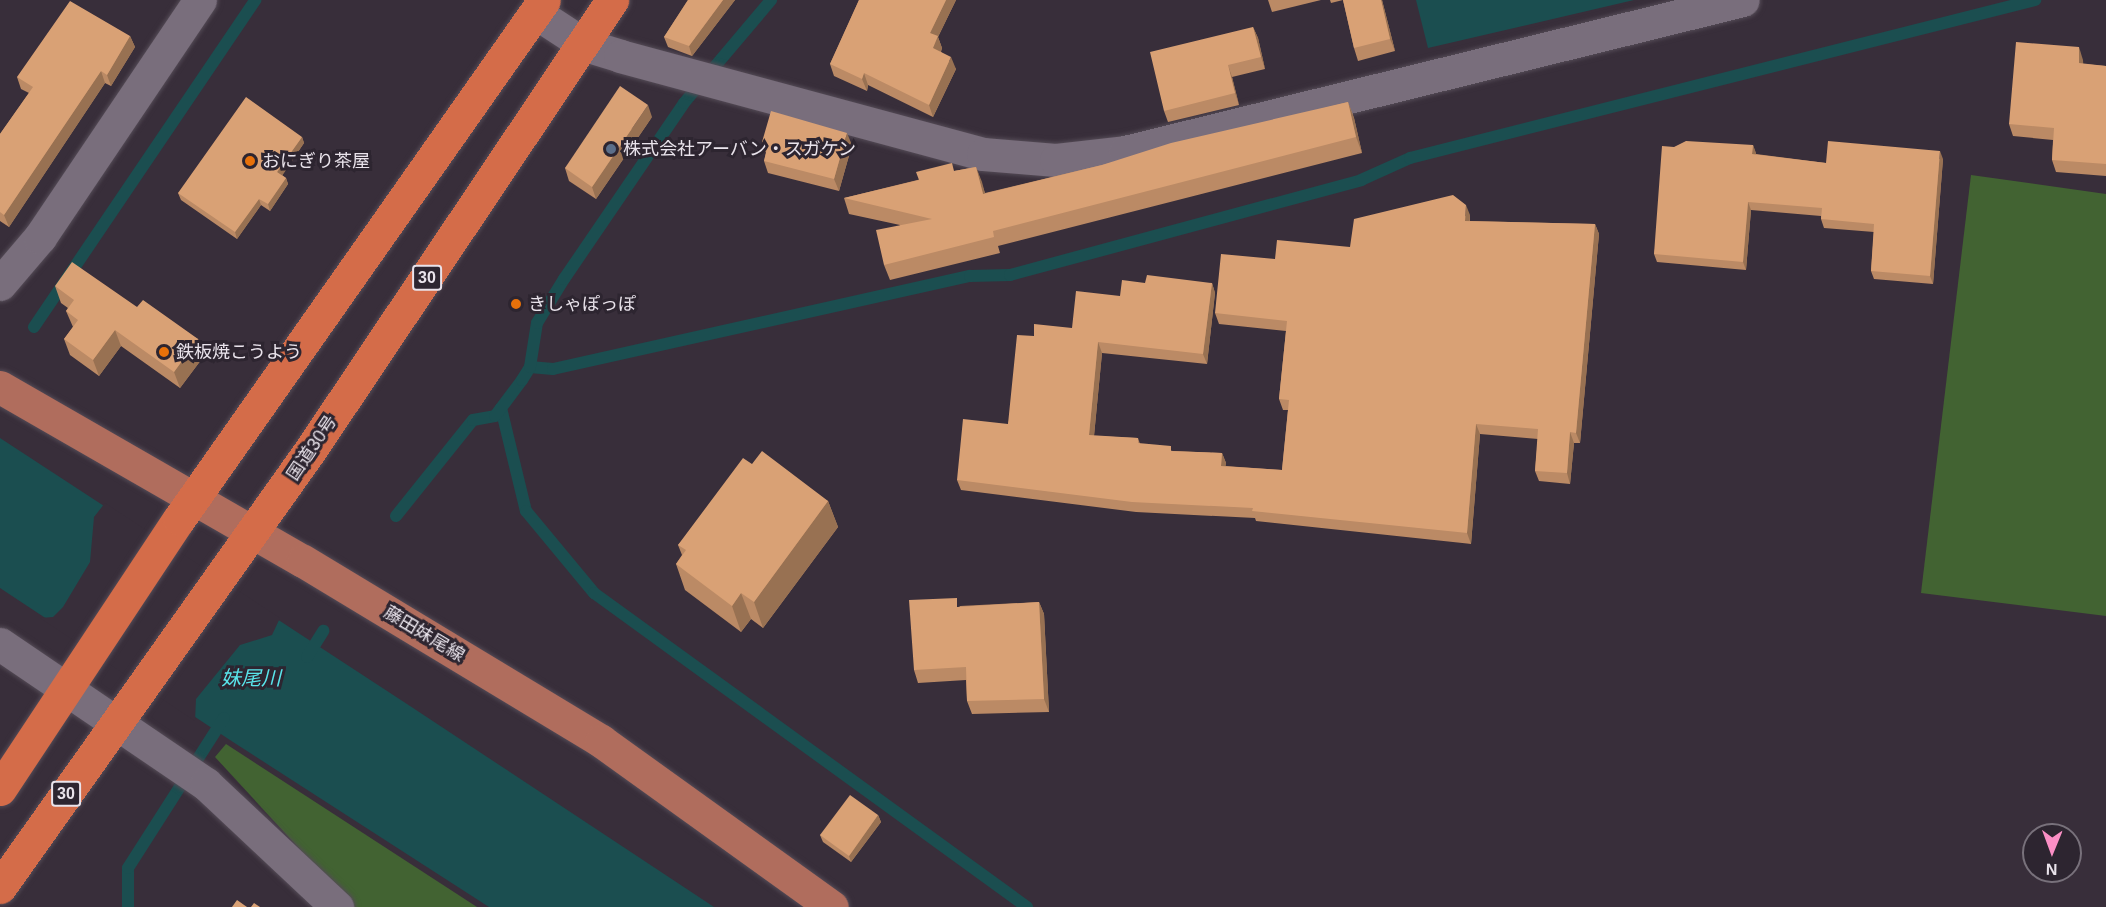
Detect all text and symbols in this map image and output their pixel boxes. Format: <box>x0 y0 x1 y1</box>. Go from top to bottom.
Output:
place label: 株式会社アーバン・スガケン <box>623 138 856 160</box>
marker: 株式会社アーバン・スガケン <box>604 142 618 156</box>
place label: おにぎり茶屋 <box>262 150 370 172</box>
marker: おにぎり茶屋 <box>243 154 257 168</box>
road number: 30 <box>412 265 442 291</box>
place label: きしゃぽっぽ <box>528 293 636 315</box>
marker: きしゃぽっぽ <box>509 297 523 311</box>
place label: 鉄板焼こうよう <box>176 341 302 363</box>
marker: 鉄板焼こうよう <box>157 345 171 359</box>
street label: 国道30号 <box>282 411 342 485</box>
street label: 藤田妹尾線 <box>380 602 468 666</box>
water label: 妹尾川 <box>221 666 281 690</box>
road number: 30 <box>51 781 81 807</box>
north arrow <box>2022 823 2082 883</box>
text: N <box>2046 861 2058 878</box>

